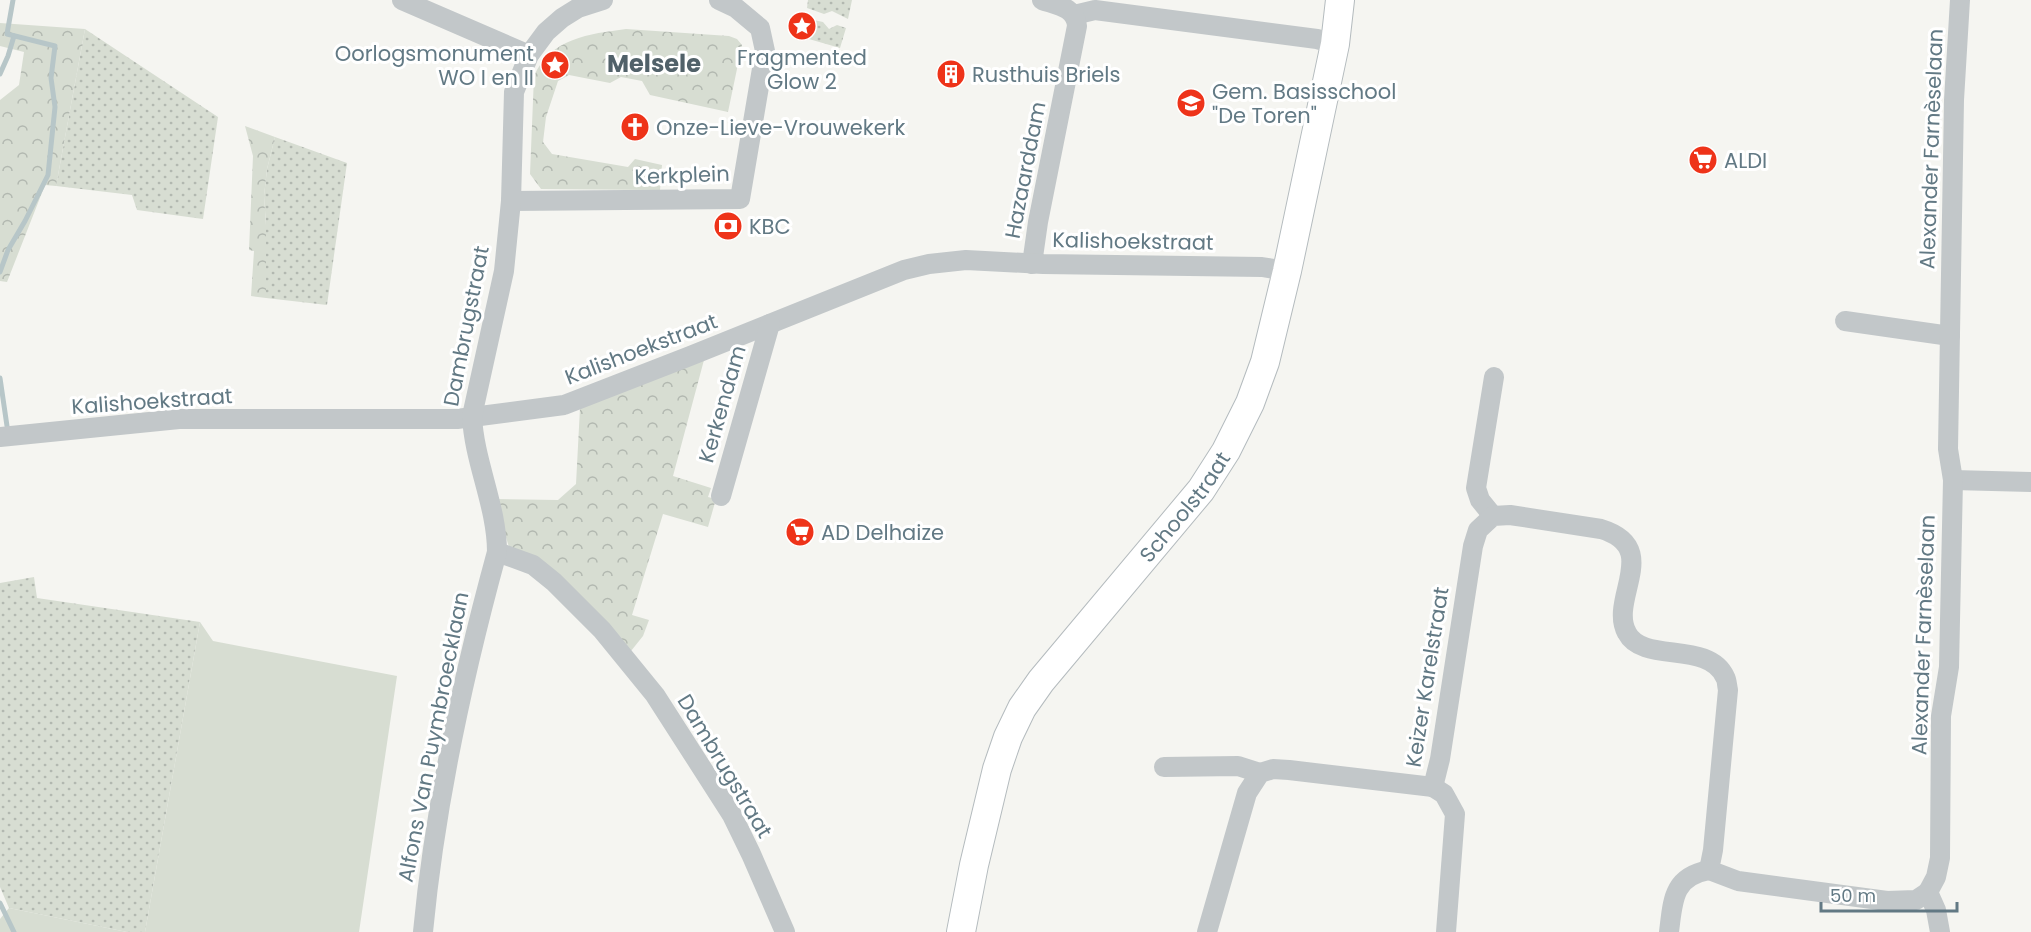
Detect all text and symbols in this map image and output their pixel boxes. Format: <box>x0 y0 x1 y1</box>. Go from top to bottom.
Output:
place icon: Fragmented Glow 2 <box>786 10 818 42</box>
street label: Alexander Farnèselaan <box>1912 28 1950 270</box>
place label: Oorlogsmonument WO I en II <box>335 39 534 92</box>
place label: Fragmented Glow 2 <box>737 43 867 96</box>
district label: Melsele <box>607 47 701 80</box>
place icon: Oorlogsmonument WO I en II <box>539 49 571 81</box>
building icon: Rusthuis Briels <box>935 58 967 90</box>
place label: Rusthuis Briels <box>972 60 1120 89</box>
place label: Gem. Basisschool "De Toren" <box>1212 77 1396 130</box>
school or university icon: Gem. Basisschool "De Toren" <box>1175 87 1207 119</box>
street label: Hazaarddam <box>998 99 1052 241</box>
church icon: Onze-Lieve-Vrouwekerk <box>619 111 651 143</box>
place label: Onze-Lieve-Vrouwekerk <box>656 113 906 142</box>
supermarket icon: ALDI <box>1687 144 1719 176</box>
place label: ALDI <box>1724 146 1767 175</box>
street label: Kerkplein <box>634 159 730 191</box>
bank icon: KBC <box>712 210 744 242</box>
place label: KBC <box>749 212 791 241</box>
street label: Kalishoekstraat <box>1052 225 1214 257</box>
street label: Dambrugstraat <box>436 243 496 409</box>
street label: Kalishoekstraat <box>561 307 721 391</box>
street label: Kerkendam <box>691 342 753 466</box>
street label: Kalishoekstraat <box>71 381 233 421</box>
street label: Schoolstraat <box>1132 446 1237 568</box>
street label: Alexander Farnèselaan <box>1904 514 1942 756</box>
supermarket icon: AD Delhaize <box>784 516 816 548</box>
place label: AD Delhaize <box>821 518 944 547</box>
street label: Keizer Karelstraat <box>1398 585 1456 769</box>
street label: Alfons Van Puymbroecklaan <box>391 589 475 885</box>
street label: Dambrugstraat <box>671 689 779 843</box>
scale bar <box>1821 875 1958 913</box>
text: 50 m <box>1830 883 1876 908</box>

